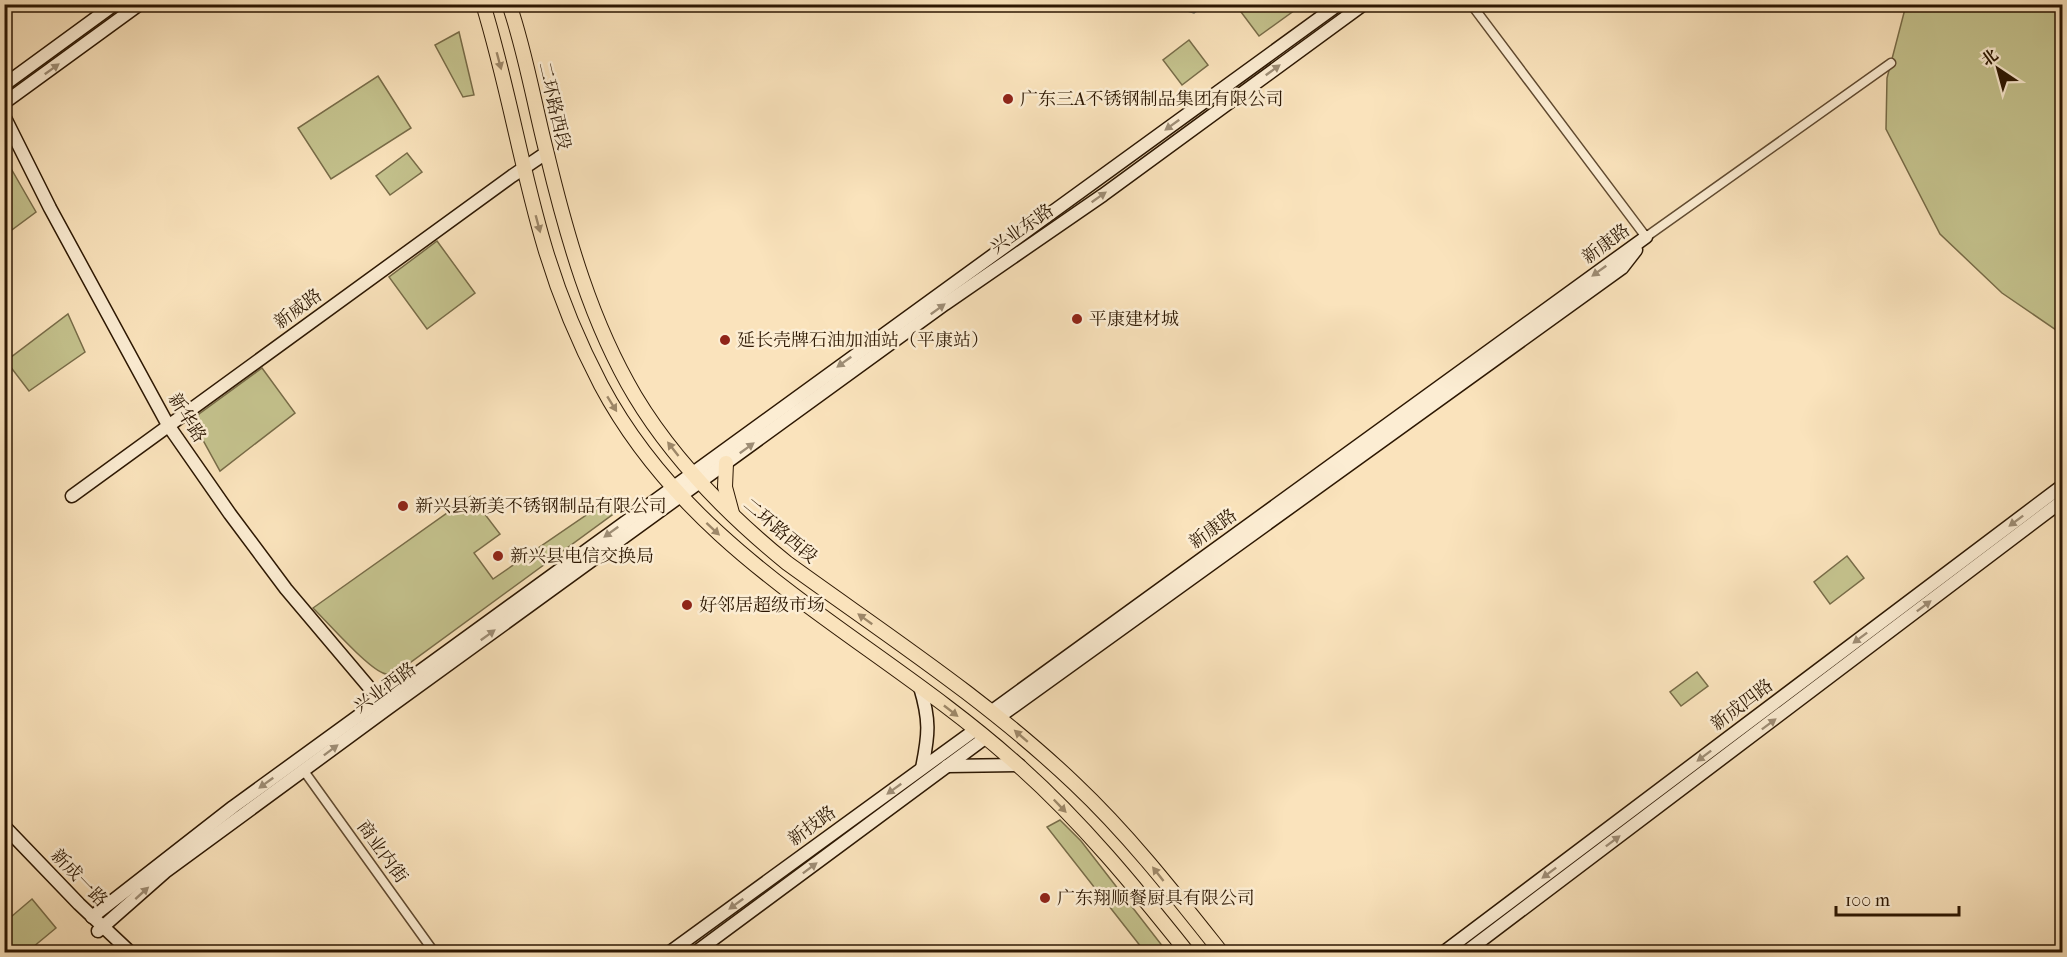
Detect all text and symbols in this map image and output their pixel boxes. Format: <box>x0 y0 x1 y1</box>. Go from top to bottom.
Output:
north arrow <box>1968 39 2028 99</box>
text: 北 <box>1977 45 2002 70</box>
one-way arrow <box>495 52 504 70</box>
street label: 二环路西段 <box>534 60 574 152</box>
one-way arrow <box>43 63 59 75</box>
one-way arrow <box>1265 64 1281 76</box>
place label: 广东三A不锈钢制品集团有限公司 <box>1020 89 1284 110</box>
marker: 广东三A不锈钢制品集团有限公司 <box>1001 92 1015 106</box>
one-way arrow <box>1165 119 1181 131</box>
one-way arrow <box>1090 191 1106 203</box>
street label: 兴业东路 <box>986 200 1058 258</box>
one-way arrow <box>534 215 543 233</box>
street label: 新康路 <box>1578 220 1634 268</box>
one-way arrow <box>1591 265 1607 277</box>
street label: 新威路 <box>270 285 326 333</box>
one-way arrow <box>931 303 946 315</box>
place label: 平康建材城 <box>1089 309 1179 330</box>
marker: 平康建材城 <box>1070 312 1084 326</box>
place label: 延长壳牌石油加油站（平康站） <box>737 330 989 351</box>
marker: 延长壳牌石油加油站（平康站） <box>718 333 732 347</box>
one-way arrow <box>837 356 852 368</box>
street label: 新华路 <box>164 390 210 446</box>
one-way arrow <box>607 396 618 412</box>
one-way arrow <box>668 441 680 456</box>
one-way arrow <box>738 442 754 454</box>
street label: 二环路西段 <box>739 494 821 568</box>
place label: 新兴县新美不锈钢制品有限公司 <box>415 496 667 517</box>
marker: 新兴县新美不锈钢制品有限公司 <box>396 499 410 513</box>
street label: 新康路 <box>1185 505 1241 553</box>
one-way arrow <box>2008 514 2023 526</box>
one-way arrow <box>705 522 720 535</box>
one-way arrow <box>603 526 619 538</box>
place label: 新兴县电信交换局 <box>510 546 654 567</box>
marker: 新兴县电信交换局 <box>491 549 505 563</box>
place label: 好邻居超级市场 <box>699 595 825 616</box>
marker: 好邻居超级市场 <box>680 598 694 612</box>
one-way arrow <box>1916 600 1932 612</box>
one-way arrow <box>857 613 873 625</box>
one-way arrow <box>480 629 496 641</box>
one-way arrow <box>1853 632 1868 644</box>
street label: 兴业西路 <box>350 658 420 718</box>
street label: 新成四路 <box>1707 675 1777 735</box>
one-way arrow <box>943 704 959 717</box>
one-way arrow <box>1761 718 1776 730</box>
one-way arrow <box>1014 730 1029 743</box>
one-way arrow <box>324 745 339 757</box>
one-way arrow <box>1697 749 1712 761</box>
one-way arrow <box>259 777 275 789</box>
one-way arrow <box>886 783 902 795</box>
one-way arrow <box>1053 799 1067 813</box>
street label: 新技路 <box>784 802 840 850</box>
street label: 商业内街 <box>352 817 412 887</box>
one-way arrow <box>1606 836 1621 848</box>
street label: 新成一路 <box>46 845 112 911</box>
one-way arrow <box>802 861 818 874</box>
one-way arrow <box>1153 866 1165 881</box>
one-way arrow <box>1541 867 1557 879</box>
scale bar <box>1836 879 1959 917</box>
one-way arrow <box>134 887 149 900</box>
place label: 广东翔顺餐厨具有限公司 <box>1057 888 1255 909</box>
text: 100 m <box>1845 890 1890 911</box>
marker: 广东翔顺餐厨具有限公司 <box>1038 891 1052 905</box>
one-way arrow <box>729 898 745 910</box>

